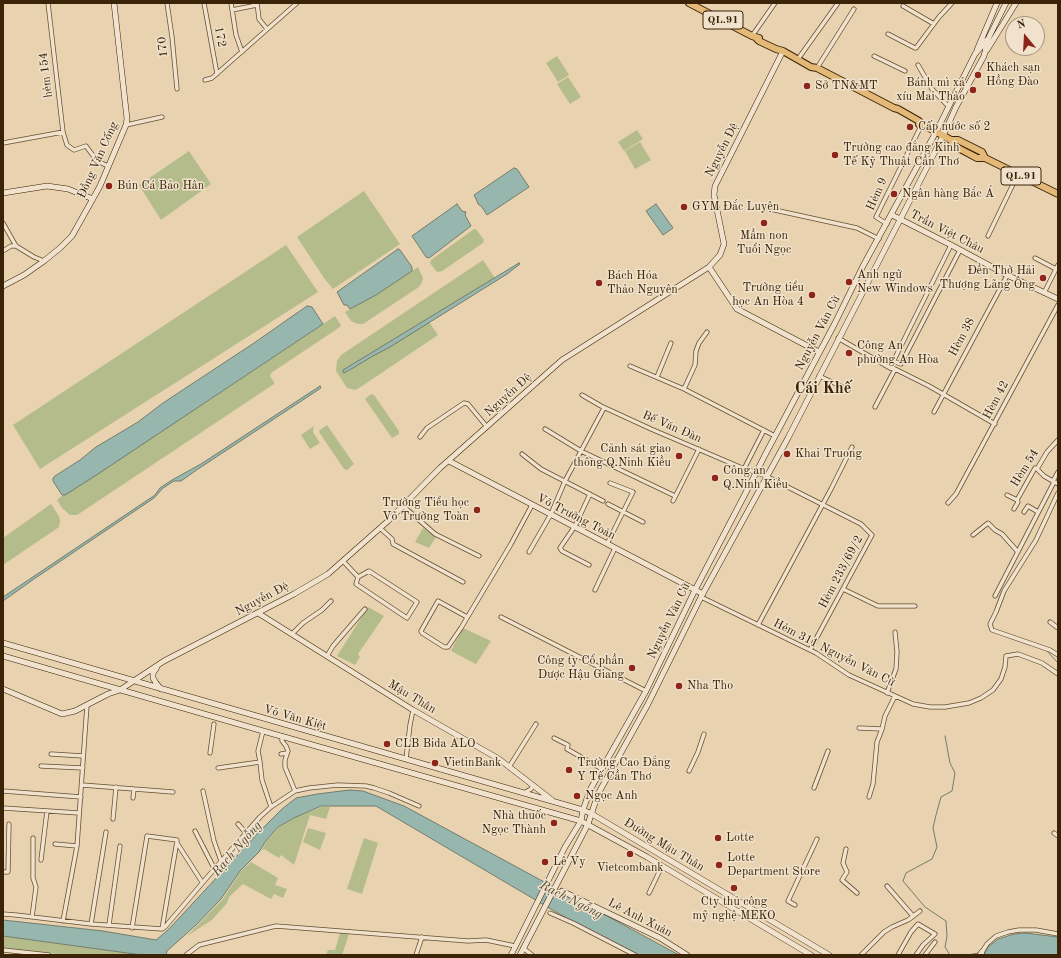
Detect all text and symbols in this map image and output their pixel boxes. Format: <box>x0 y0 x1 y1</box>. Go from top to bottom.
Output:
road number: QL.91 <box>703 11 743 29</box>
north arrow <box>1005 16 1045 56</box>
text: N <box>1016 19 1027 32</box>
street label: 172 <box>211 25 229 49</box>
street label: 170 <box>155 36 171 58</box>
street label: hẻm 154 <box>36 51 56 99</box>
place label: Khách sạn Hồng Đào <box>986 61 1040 89</box>
marker: Khách sạn Hồng Đào <box>973 70 983 80</box>
place label: Bánh mì xá xíu Mai Thảo <box>896 76 965 104</box>
place label: Sở TN&MT <box>815 79 878 93</box>
marker: Sở TN&MT <box>802 81 812 91</box>
marker: Bánh mì xá xíu Mai Thảo <box>968 85 978 95</box>
street label: Đồng Văn Cống <box>75 119 121 201</box>
place label: Cấp nước số 2 <box>918 120 990 134</box>
street label: Nguyễn Đệ <box>702 121 742 179</box>
marker: Cấp nước số 2 <box>905 122 915 132</box>
place label: Trường cao đẳng Kinh Tế Kỹ Thuật Cần Thơ <box>843 141 959 169</box>
marker: Trường cao đẳng Kinh Tế Kỹ Thuật Cần Thơ <box>830 150 840 160</box>
road number: QL.91 <box>1001 167 1041 185</box>
street label: Hẻm 9 <box>863 175 891 213</box>
place label: Bún Cá Bảo Hân <box>117 179 204 193</box>
marker: Bún Cá Bảo Hân <box>104 181 114 191</box>
place label: Ngân hàng Bắc Á <box>902 187 994 201</box>
marker: Ngân hàng Bắc Á <box>889 189 899 199</box>
place label: GYM Đắc Luyện <box>692 200 779 214</box>
marker: GYM Đắc Luyện <box>679 202 689 212</box>
street label: Trần Việt Châu <box>908 207 986 257</box>
marker: Mầm non Tuổi Ngọc <box>759 218 769 228</box>
place label: Mầm non Tuổi Ngọc <box>737 229 791 257</box>
place label: Đền Thờ Hải Thượng Lãng Ông <box>940 264 1035 292</box>
place label: Anh ngữ New Windows <box>857 268 933 296</box>
place label: Bách Hóa Thảo Nguyên <box>607 269 678 297</box>
marker: Đền Thờ Hải Thượng Lãng Ông <box>1038 273 1048 283</box>
marker: Anh ngữ New Windows <box>844 277 854 287</box>
marker: Bách Hóa Thảo Nguyên <box>594 278 604 288</box>
place label: Trường tiểu học An Hòa 4 <box>732 281 804 309</box>
marker: Trường tiểu học An Hòa 4 <box>807 290 817 300</box>
street label: Nguyễn Văn Cừ <box>792 293 844 373</box>
street label: Hèm 38 <box>946 315 978 359</box>
place label: Công An phường An Hòa <box>857 339 939 367</box>
marker: Công An phường An Hòa <box>844 348 854 358</box>
street label: Nguyễn Đệ <box>481 370 535 420</box>
street label: Hèm 42 <box>980 378 1012 422</box>
district label: Cái Khế <box>795 379 851 399</box>
street label: Bế Văn Đàn <box>640 408 704 446</box>
place label: Cảnh sát giao thông Q.Ninh Kiều <box>573 442 671 470</box>
street label: Hèm 54 <box>1008 446 1042 490</box>
place label: Khai Truong <box>795 447 862 461</box>
marker: Khai Truong <box>782 449 792 459</box>
marker: Cảnh sát giao thông Q.Ninh Kiều <box>674 451 684 461</box>
place label: Công an Q.Ninh Kiều <box>723 464 788 492</box>
marker: Công an Q.Ninh Kiều <box>710 473 720 483</box>
street label: Võ Trường Toản <box>534 491 618 543</box>
place label: Trường Tiểu học Võ Trường Toàn <box>382 496 469 524</box>
marker: Trường Tiểu học Võ Trường Toàn <box>472 505 482 515</box>
street label: Hẻm 233/69/2 <box>816 533 866 611</box>
street label: Nguyễn Đệ <box>233 579 291 619</box>
street label: Nguyễn Văn Cừ <box>644 581 694 661</box>
street label: Hẻm 311 Nguyễn Văn Cừ <box>771 616 897 690</box>
place label: Công ty Cổ phần Dược Hậu Giang <box>537 654 624 682</box>
marker: Công ty Cổ phần Dược Hậu Giang <box>627 663 637 673</box>
street label: Mậu Thân <box>385 677 439 717</box>
place label: Nha Tho <box>687 679 733 693</box>
marker: Nha Tho <box>674 681 684 691</box>
street label: Võ Văn Kiệt <box>262 702 328 734</box>
place label: CLB Bida ALO <box>395 737 475 751</box>
marker: CLB Bida ALO <box>382 739 392 749</box>
place label: VietinBank <box>443 756 501 770</box>
place label: Trường Cao Đẳng Y Tế Cần Thơ <box>577 756 671 784</box>
marker: VietinBank <box>430 758 440 768</box>
marker: Trường Cao Đẳng Y Tế Cần Thơ <box>564 765 574 775</box>
place label: Ngọc Anh <box>585 789 637 803</box>
marker: Ngọc Anh <box>572 791 582 801</box>
place label: Nhà thuốc Ngọc Thành <box>482 809 546 837</box>
street label: Đường Mậu Thân <box>621 815 707 875</box>
water label: Rạch Ngỗng <box>209 818 265 880</box>
marker: Nhà thuốc Ngọc Thành <box>549 818 559 828</box>
place label: Lotte <box>726 831 754 845</box>
marker: Lotte <box>713 833 723 843</box>
marker: Vietcombank <box>625 849 635 859</box>
place label: Lotte Department Store <box>727 851 820 879</box>
place label: Lê Vy <box>553 855 586 869</box>
marker: Lê Vy <box>540 857 550 867</box>
marker: Lotte Department Store <box>714 860 724 870</box>
place label: Vietcombank <box>596 861 664 875</box>
water label: Rạch Ngỗng <box>537 878 605 922</box>
marker: Cty thủ công mỹ nghệ MEKO <box>729 883 739 893</box>
place label: Cty thủ công mỹ nghệ MEKO <box>693 895 775 923</box>
street label: Lê Anh Xuân <box>605 896 675 940</box>

